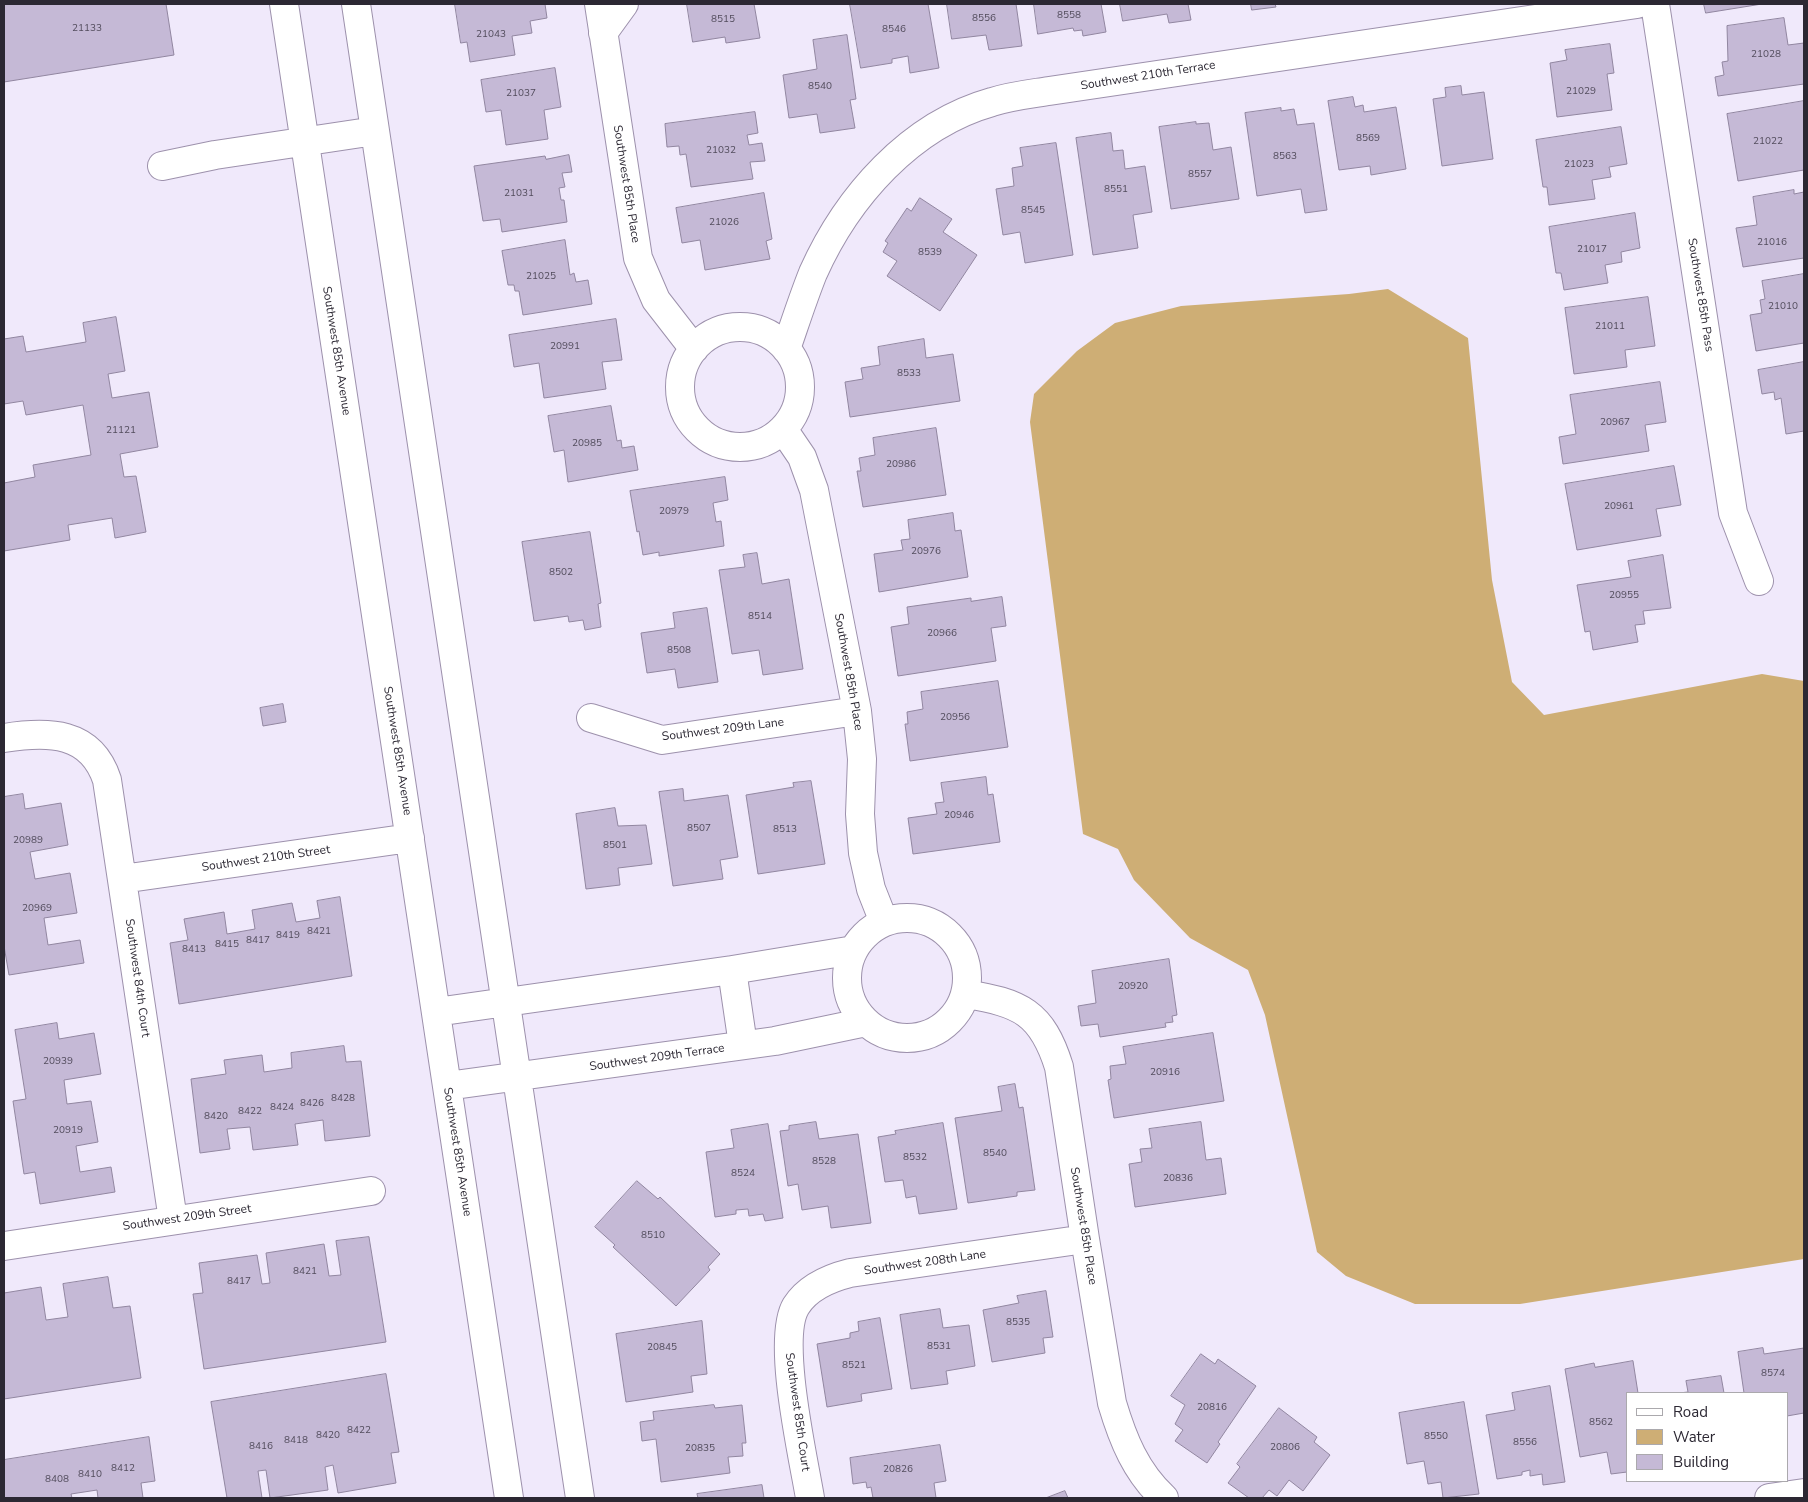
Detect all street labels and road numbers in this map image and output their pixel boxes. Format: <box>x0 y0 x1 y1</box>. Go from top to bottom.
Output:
street label: Southwest 210th Terrace <box>1080 58 1216 94</box>
street label: Southwest 85th Place <box>610 124 642 244</box>
street label: Southwest 85th Pass <box>1684 237 1716 353</box>
street label: Southwest 85th Avenue <box>319 285 353 417</box>
street label: Southwest 85th Place <box>831 612 865 732</box>
street label: Southwest 85th Avenue <box>380 685 414 817</box>
street label: Southwest 209th Lane <box>661 715 785 745</box>
street label: Southwest 210th Street <box>201 843 331 875</box>
street label: Southwest 84th Court <box>122 918 152 1038</box>
street label: Southwest 209th Terrace <box>589 1041 725 1075</box>
street label: Southwest 85th Avenue <box>440 1086 474 1218</box>
street label: Southwest 85th Place <box>1067 1166 1099 1286</box>
street label: Southwest 209th Street <box>122 1202 252 1234</box>
street label: Southwest 208th Lane <box>863 1247 987 1279</box>
street label: Southwest 85th Court <box>782 1352 812 1472</box>

